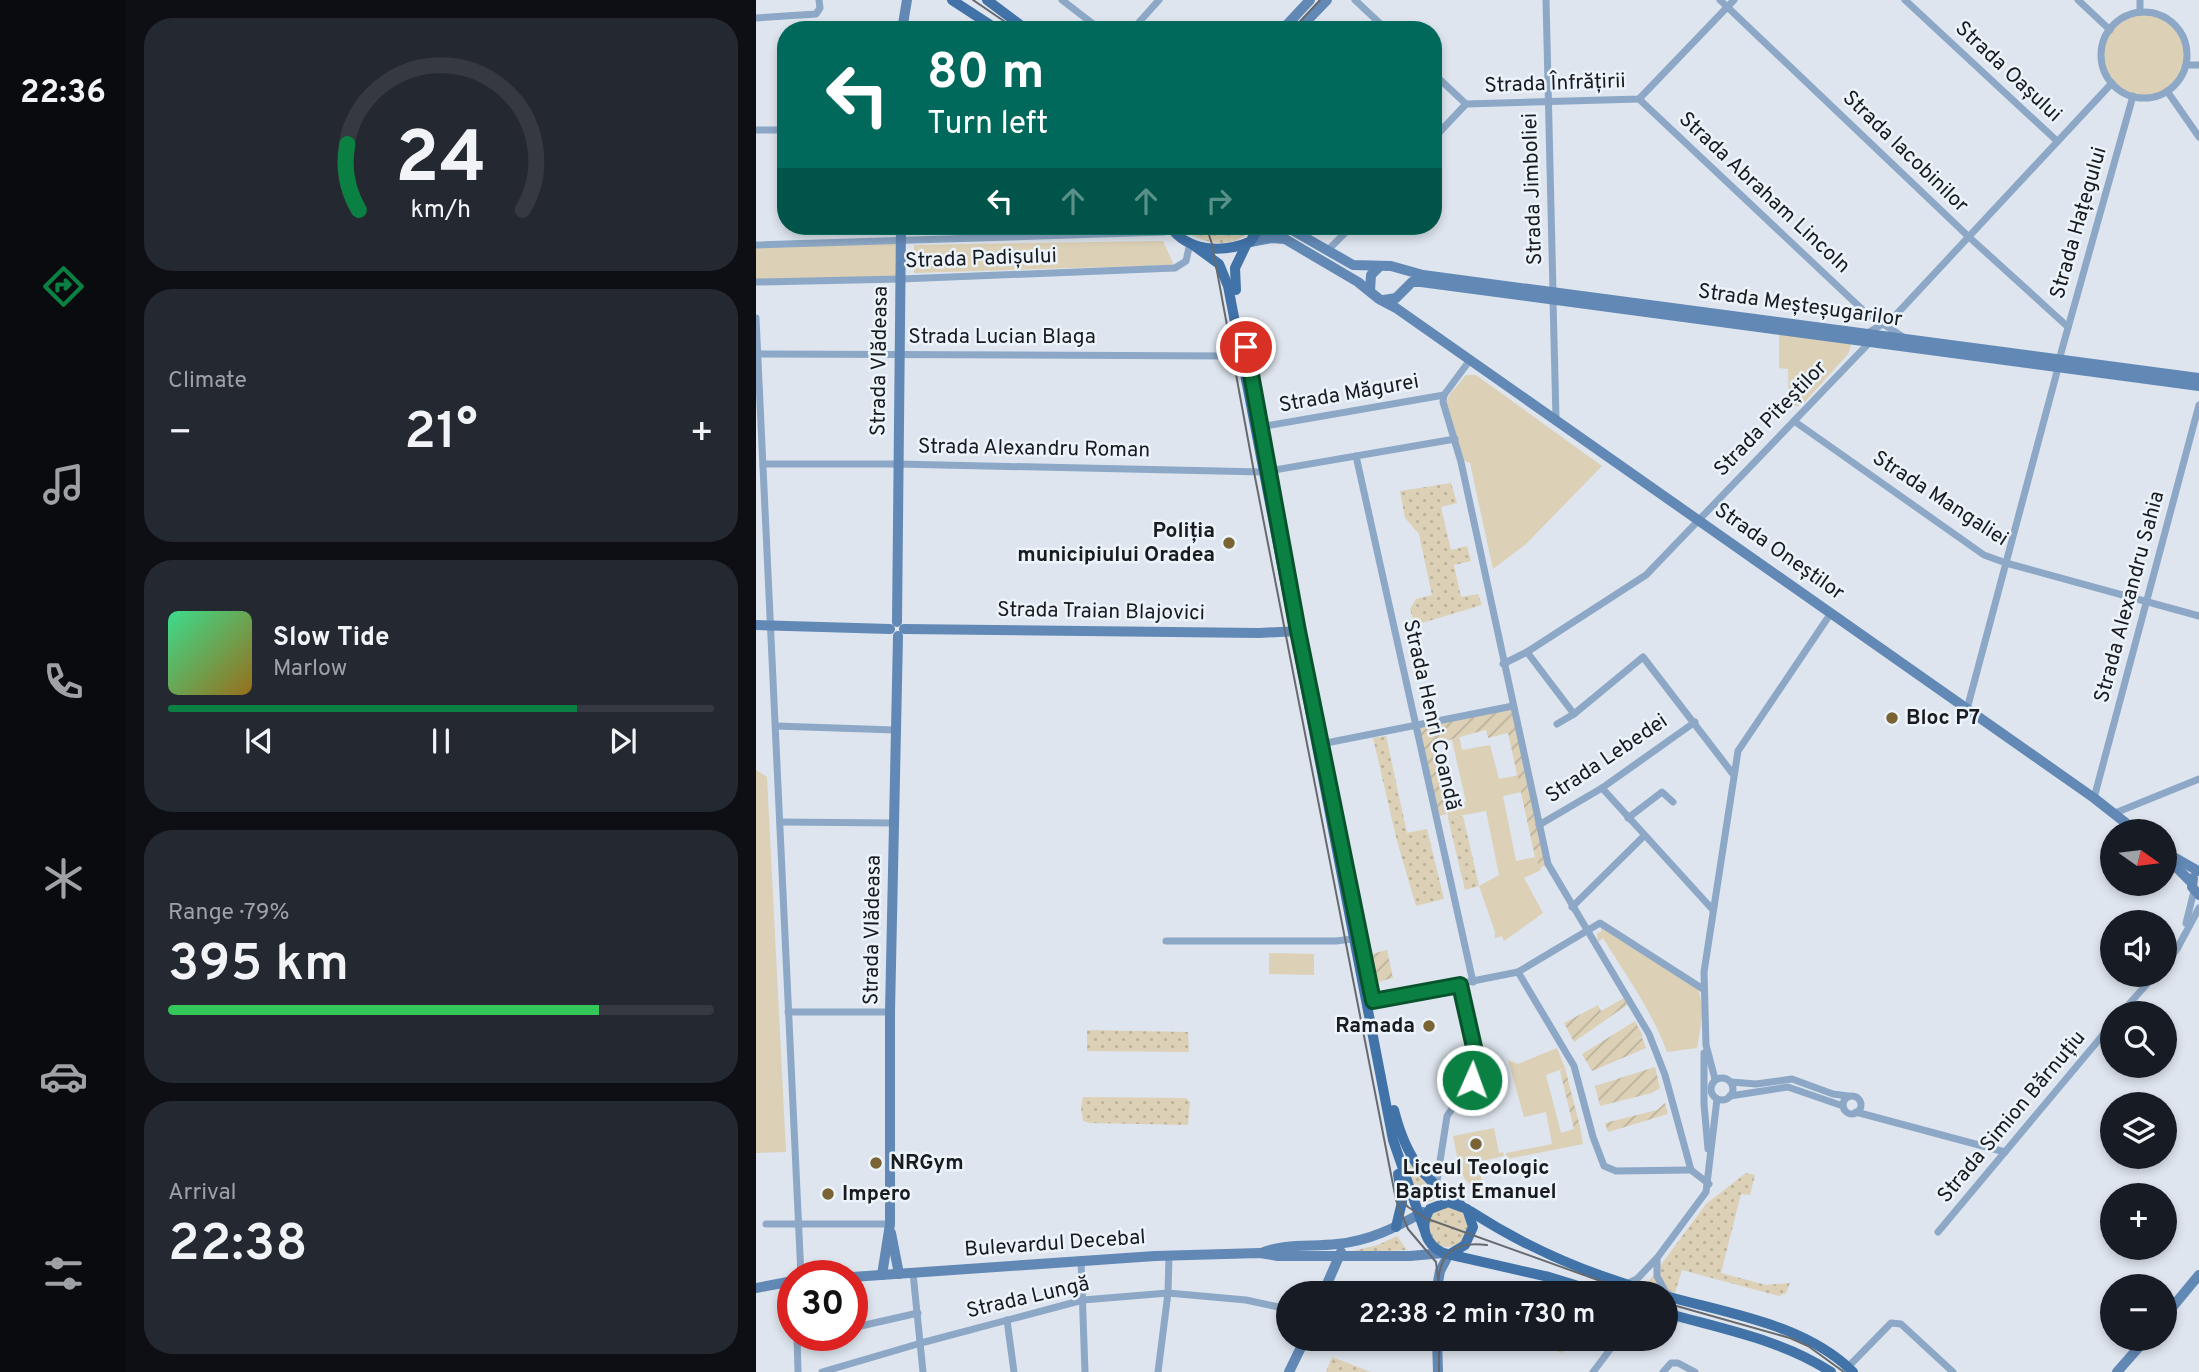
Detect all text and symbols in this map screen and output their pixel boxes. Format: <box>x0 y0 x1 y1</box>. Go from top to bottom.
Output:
street label: Strada Oașului <box>1949 16 2067 128</box>
text: 80 m <box>927 44 1044 106</box>
icon: left <box>812 49 903 140</box>
street label: Strada Înfrățirii <box>1484 67 1626 100</box>
text: 22:36 <box>20 74 106 114</box>
street label: Strada Iacobinilor <box>1836 85 1974 219</box>
text: Turn left <box>927 105 1048 145</box>
street label: Strada Abraham Lincoln <box>1672 106 1856 280</box>
street label: Strada Jimboliei <box>1517 112 1549 266</box>
text: 24 <box>395 117 487 209</box>
street label: Strada Hațegului <box>2044 144 2114 302</box>
icon: left <box>981 182 1019 220</box>
icon: ahead <box>1054 182 1092 220</box>
icon: ahead <box>1127 182 1165 220</box>
icon: right <box>1200 182 1238 220</box>
text: km/h <box>411 195 471 227</box>
street label: Strada Padișului <box>905 243 1057 275</box>
icon: directions <box>39 262 88 311</box>
street label: Strada Meșteșugarilor <box>1696 278 1904 334</box>
street label: Strada Vlădeasa <box>865 286 895 436</box>
pin <box>1216 317 1276 377</box>
street label: Strada Lucian Blaga <box>908 324 1096 351</box>
icon: arrive <box>1227 328 1265 366</box>
street label: Strada Piteștilor <box>1709 355 1833 483</box>
text: Climate <box>168 367 247 396</box>
street label: Strada Măgurei <box>1277 368 1421 420</box>
text: 21° <box>404 401 478 467</box>
text: − <box>168 410 193 459</box>
text: + <box>689 410 714 459</box>
street label: Strada Alexandru Roman <box>918 433 1150 465</box>
street label: Strada Mangaliei <box>1867 445 2013 553</box>
icon: music <box>39 460 88 509</box>
street label: Strada Alexandru Sahia <box>2089 488 2171 706</box>
street label: Strada Oneștilor <box>1709 497 1849 607</box>
place label: Poliția municipiului Oradea <box>1017 518 1215 569</box>
marker: Poliția municipiului Oradea <box>1221 535 1237 551</box>
street label: Strada Traian Blajovici <box>997 597 1205 627</box>
street label: Strada Henri Coandă <box>1396 617 1466 813</box>
text: Slow Tide <box>273 622 390 655</box>
text: Marlow <box>273 655 347 684</box>
icon: phone <box>39 657 88 706</box>
place label: Bloc P7 <box>1906 705 1980 732</box>
street label: Strada Lebedei <box>1541 708 1673 810</box>
marker: Bloc P7 <box>1884 710 1900 726</box>
icon: previous <box>240 722 278 760</box>
icon: pause <box>422 722 460 760</box>
icon: next <box>604 722 642 760</box>
north arrow <box>2100 819 2177 896</box>
map controls <box>2100 819 2177 1351</box>
icon: climate <box>39 854 88 903</box>
street label: Strada Vlădeasa <box>858 855 888 1005</box>
text: Range · 79% <box>168 899 290 928</box>
button: sound <box>2100 910 2177 987</box>
text: 395 km <box>168 933 349 999</box>
button: search <box>2100 1001 2177 1078</box>
place label: Ramada <box>1335 1013 1415 1040</box>
marker: Ramada <box>1421 1018 1437 1034</box>
street label: Strada Simion Bărnuțiu <box>1932 1025 2092 1209</box>
position arrow <box>1435 1043 1509 1117</box>
icon: car <box>39 1052 88 1101</box>
button: layers <box>2100 1092 2177 1169</box>
marker: Liceul Teologic Baptist Emanuel <box>1468 1136 1484 1152</box>
place label: NRGym <box>890 1150 964 1177</box>
marker: NRGym <box>868 1155 884 1171</box>
place label: Liceul Teologic Baptist Emanuel <box>1395 1155 1557 1206</box>
text: Arrival <box>168 1179 237 1208</box>
place label: Impero <box>842 1181 911 1208</box>
button: + <box>2100 1183 2177 1260</box>
marker: Impero <box>820 1186 836 1202</box>
text: 22:38 <box>168 1213 308 1279</box>
street label: Bulevardul Decebal <box>963 1224 1147 1264</box>
icon: filters <box>39 1249 88 1298</box>
speed limit sign: 30 <box>777 1260 868 1351</box>
street label: Strada Lungă <box>964 1271 1092 1325</box>
button: − <box>2100 1274 2177 1351</box>
text: 22:38 · 2 min · 730 m <box>1359 1299 1595 1332</box>

